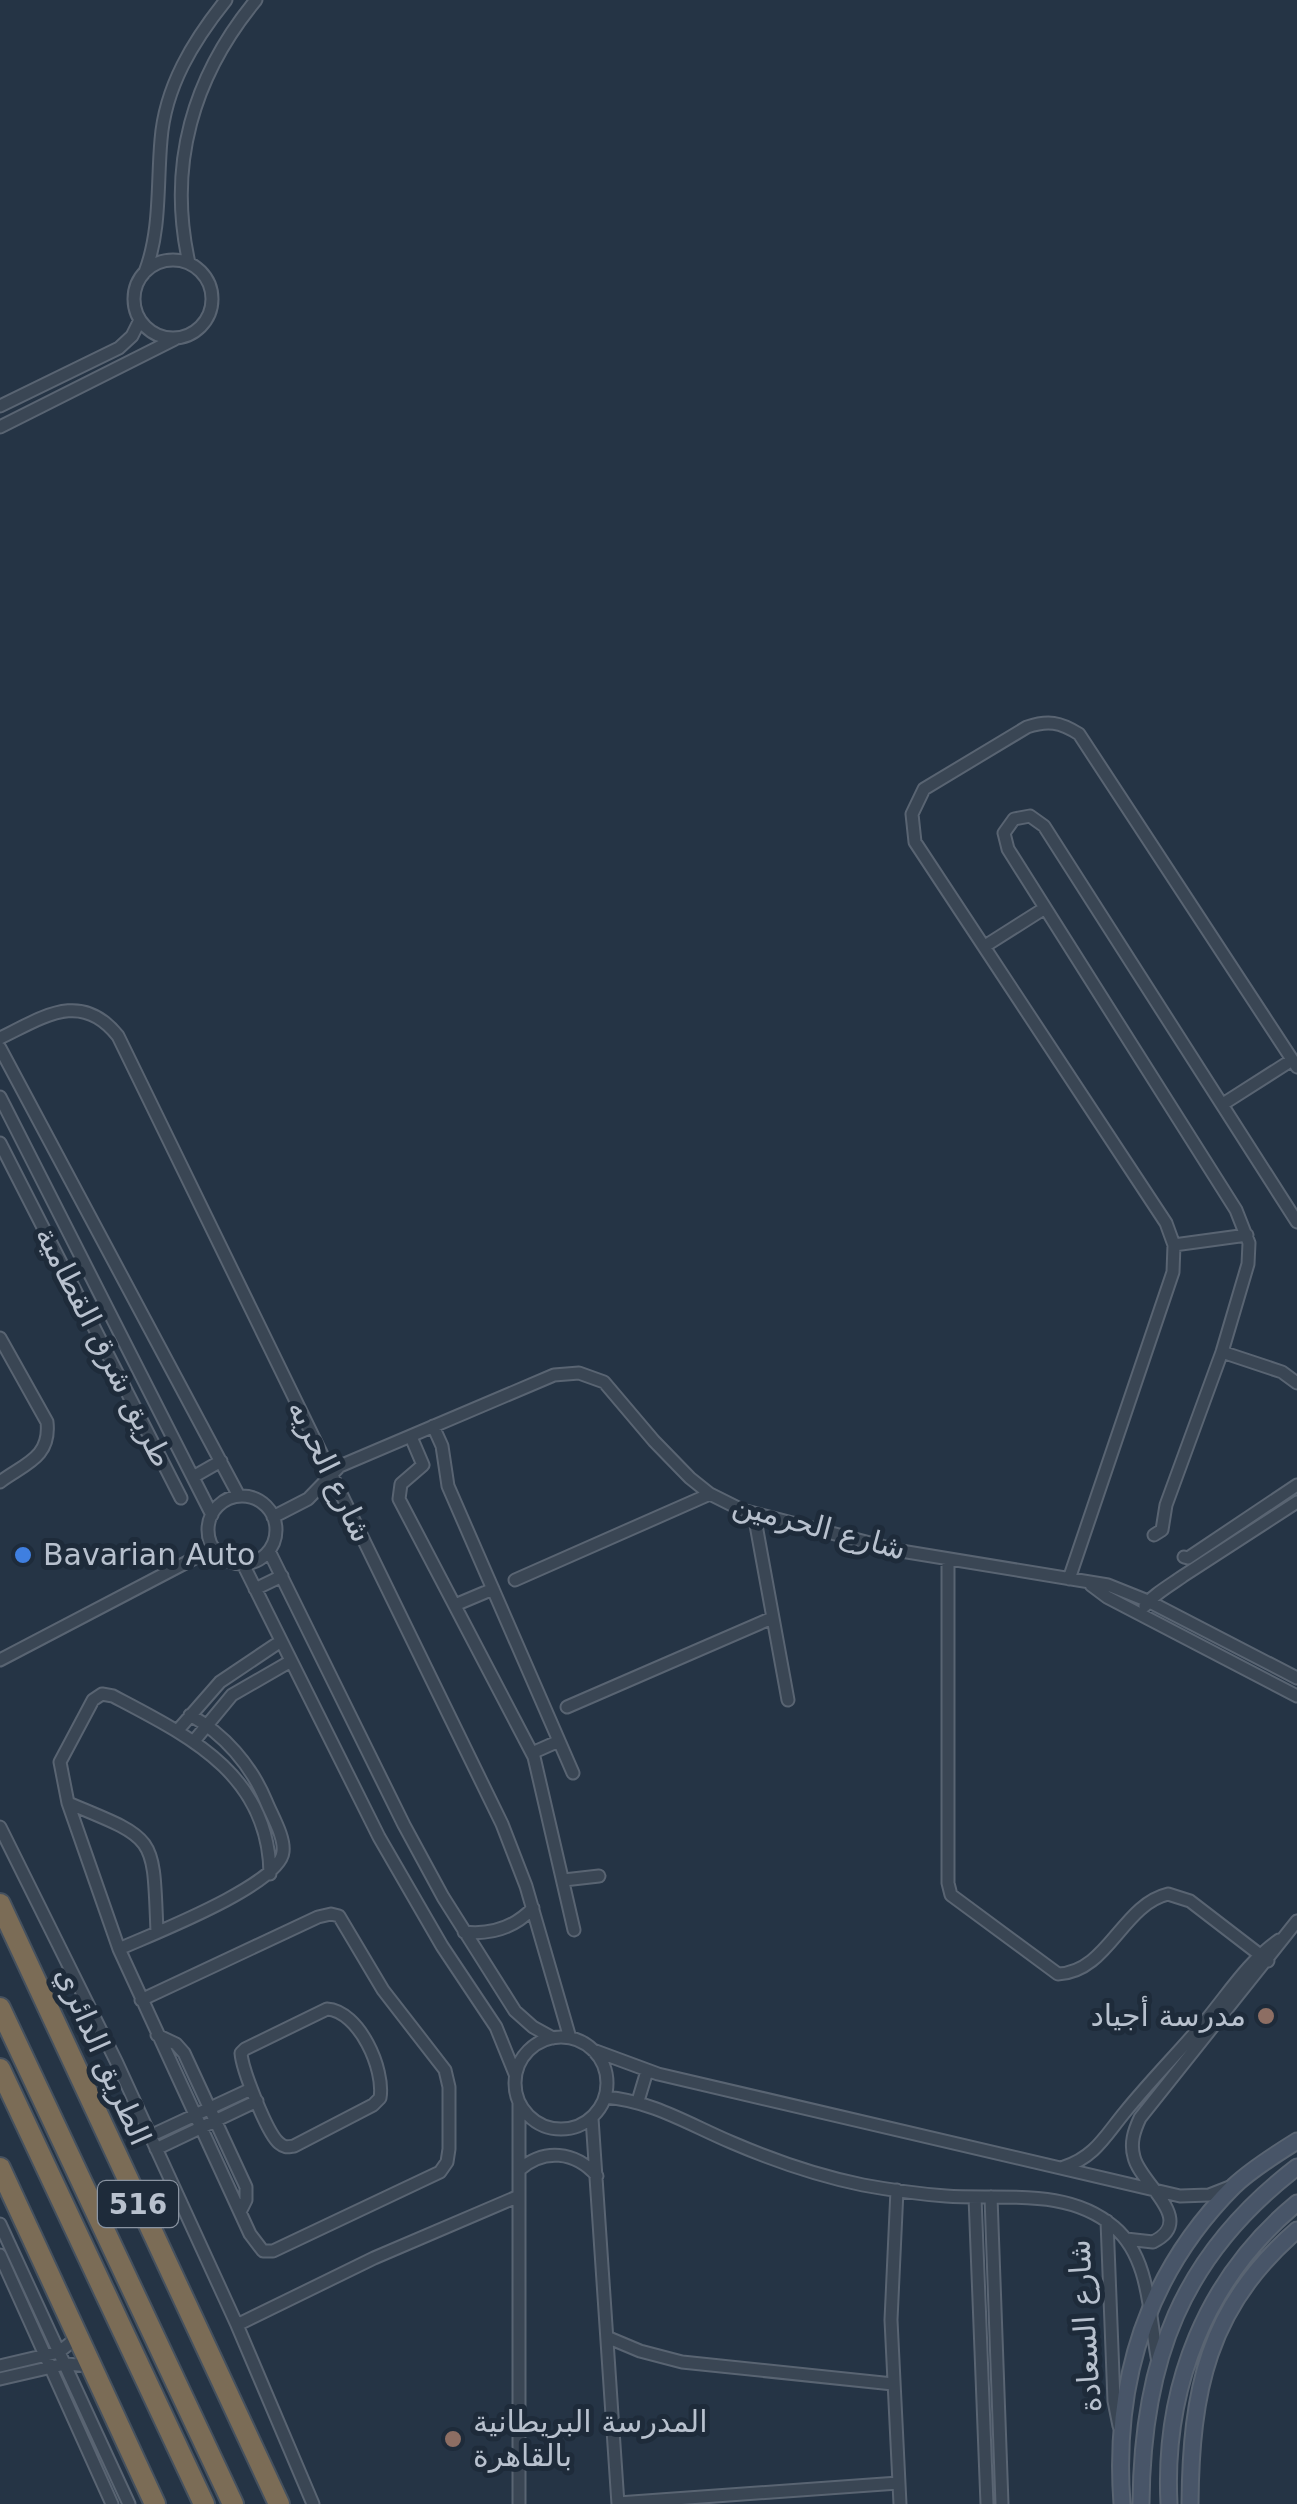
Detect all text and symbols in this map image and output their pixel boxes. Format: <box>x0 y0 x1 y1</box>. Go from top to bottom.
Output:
street label: طريق شرق القطامية <box>29 1221 180 1473</box>
street label: شارع الحريه <box>281 1394 380 1548</box>
street label: شارع الحرمين <box>729 1487 909 1566</box>
place label: Bavarian Auto <box>43 1537 255 1572</box>
marker: Bavarian Auto <box>12 1544 34 1566</box>
street label: الطريق الدائري <box>49 1961 158 2150</box>
place label: مدرسة أجياد <box>1091 1995 1246 2033</box>
marker: مدرسة أجياد <box>1255 2005 1277 2027</box>
road number: 516 <box>98 2181 178 2227</box>
street label: شارع السعادة <box>1061 2238 1108 2414</box>
place label: المدرسة البريطانية بالقاهرة <box>473 2404 707 2473</box>
marker: المدرسة البريطانية بالقاهرة <box>442 2428 464 2450</box>

